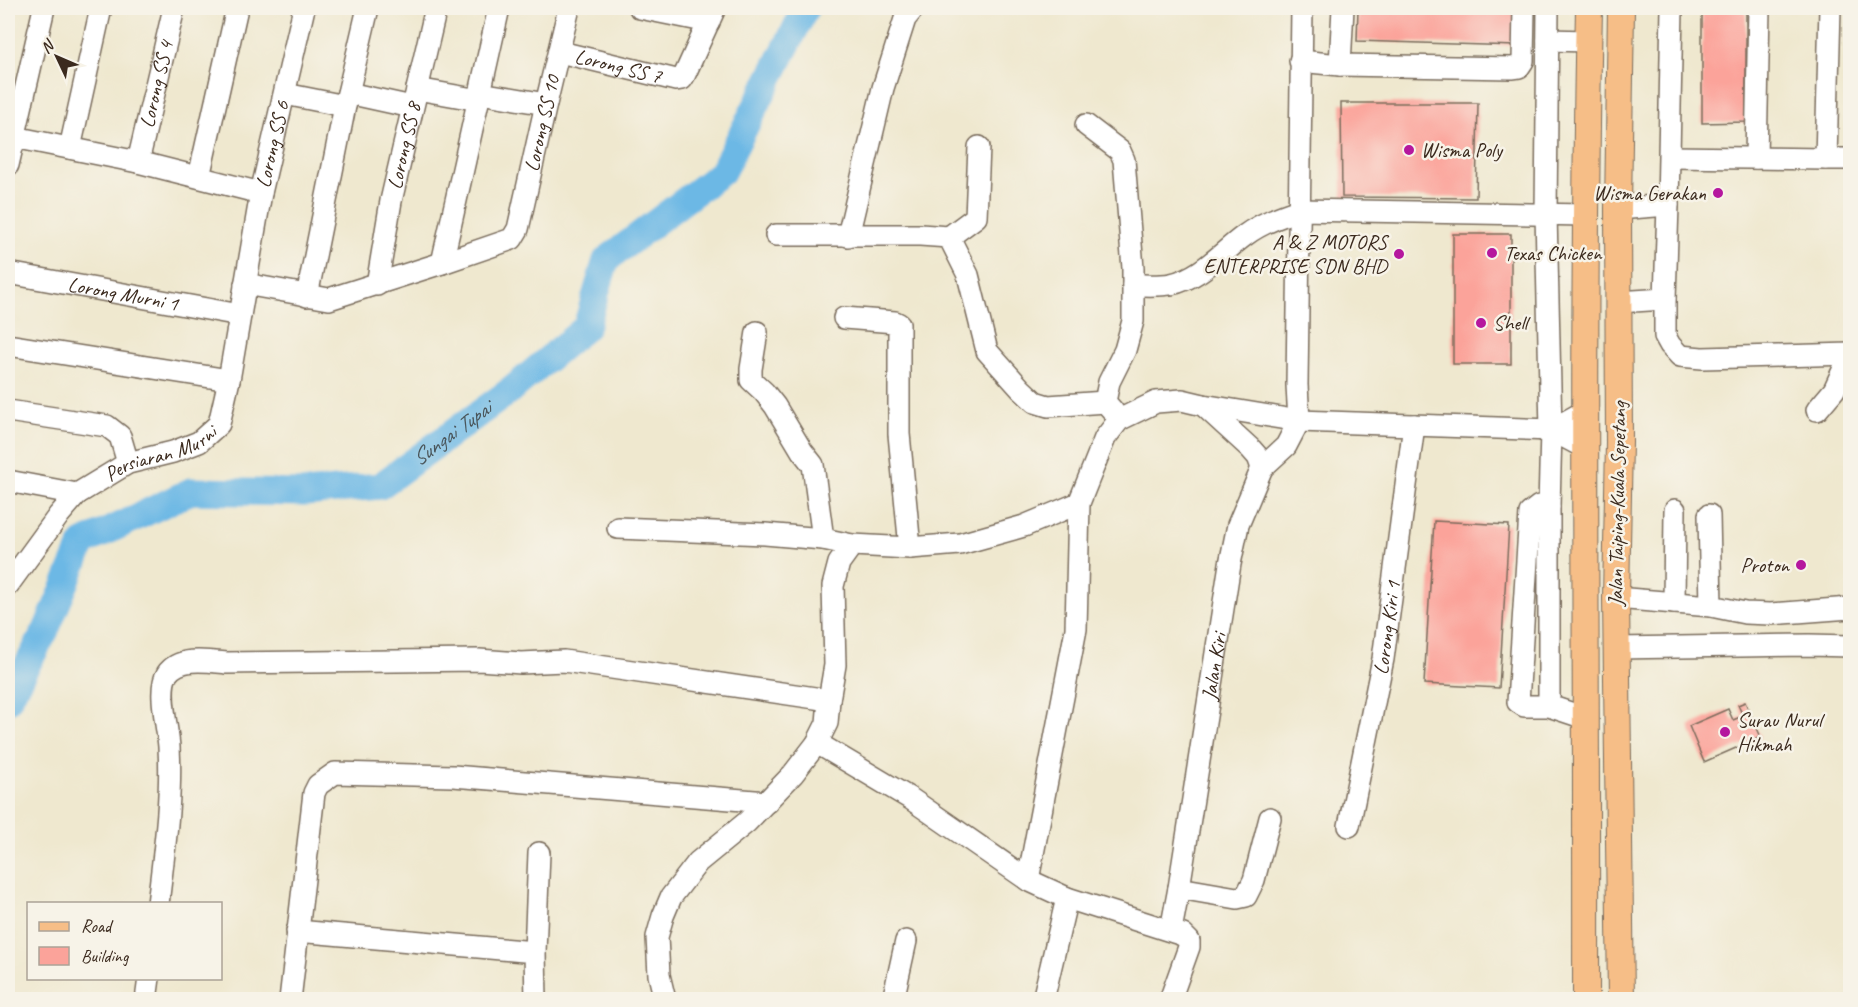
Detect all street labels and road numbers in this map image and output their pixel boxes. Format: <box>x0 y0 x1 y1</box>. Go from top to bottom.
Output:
street label: Lorong SS 4 <box>133 36 180 130</box>
street label: Lorong SS 7 <box>572 43 666 89</box>
street label: Lorong SS 10 <box>518 71 566 174</box>
street label: Lorong SS 8 <box>381 97 427 192</box>
street label: Lorong SS 6 <box>250 98 295 190</box>
street label: Lorong Murni 1 <box>66 271 182 317</box>
street label: Jalan Taiping-Kuala Sepetang <box>1602 400 1632 607</box>
street label: Persiaran Murni <box>100 417 224 487</box>
street label: Lorong Kiri 1 <box>1367 578 1406 677</box>
street label: Jalan Kiri <box>1196 628 1232 703</box>

